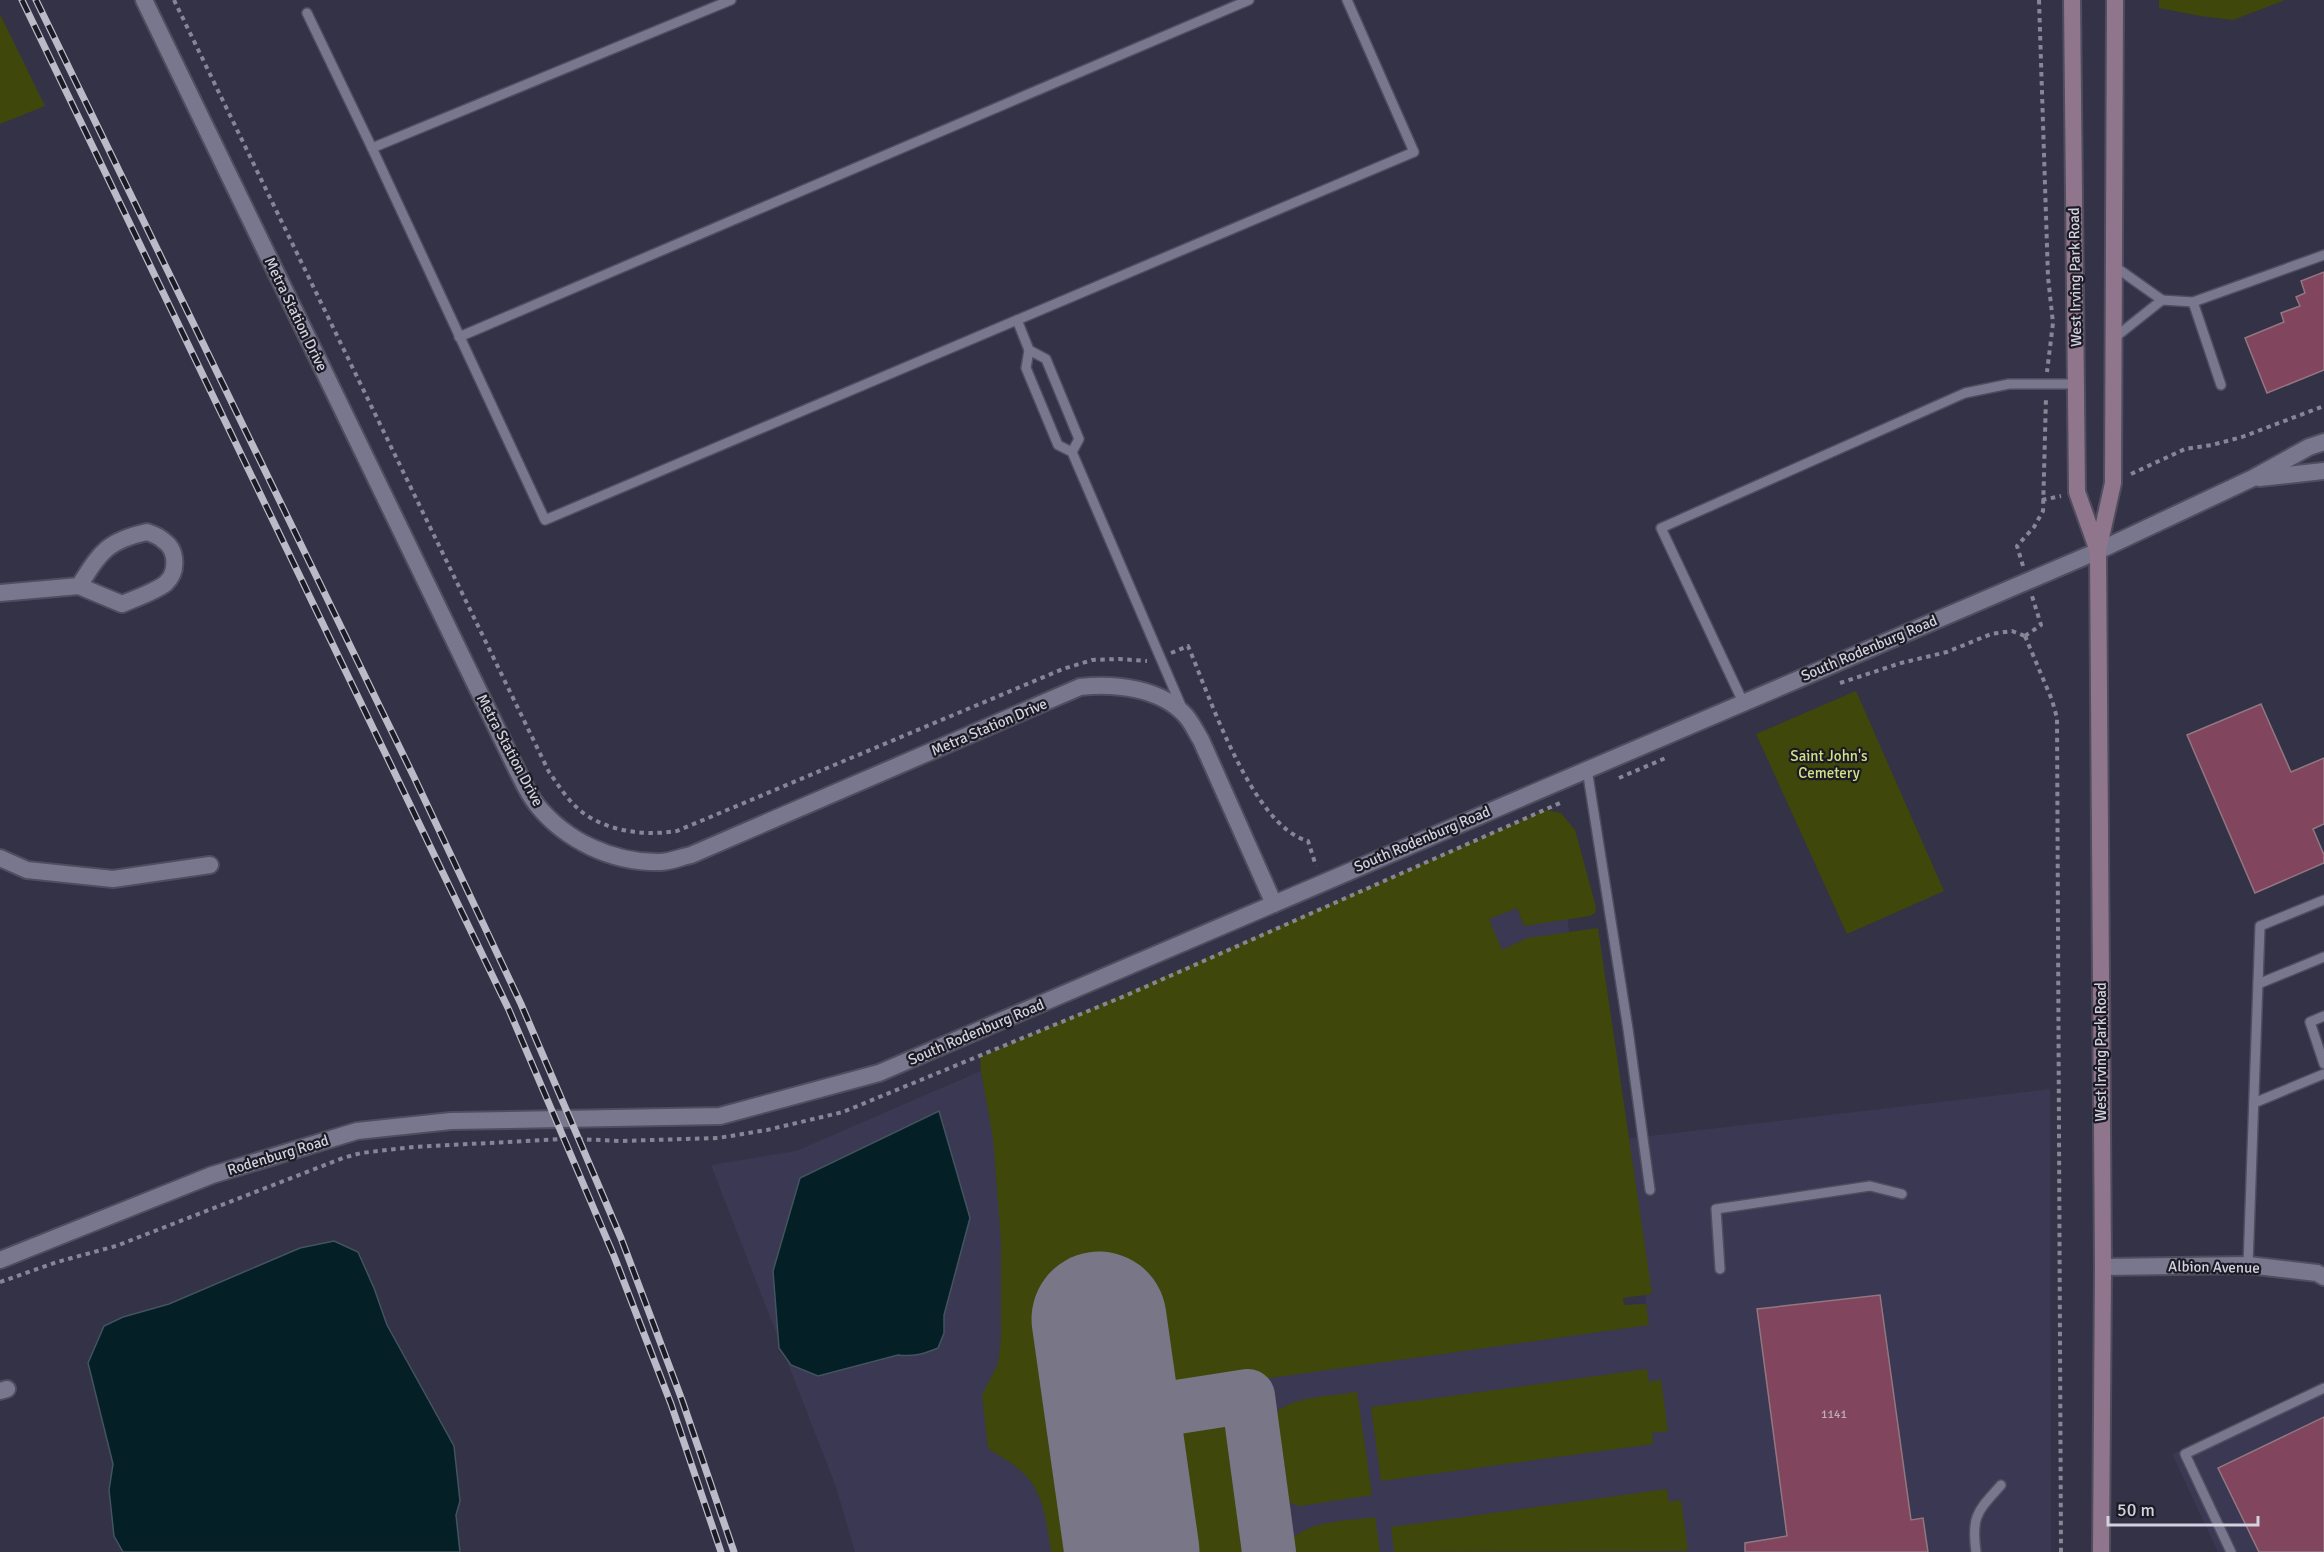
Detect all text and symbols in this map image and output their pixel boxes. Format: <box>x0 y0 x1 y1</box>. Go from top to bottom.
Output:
street label: West Irving Park Road <box>2065 207 2085 347</box>
street label: Metra Station Drive <box>261 254 331 374</box>
street label: South Rodenburg Road <box>1798 611 1940 685</box>
street label: Metra Station Drive <box>473 691 547 809</box>
street label: Metra Station Drive <box>928 694 1050 760</box>
park label: Saint John's Cemetery <box>1790 747 1868 782</box>
street label: South Rodenburg Road <box>1351 802 1493 876</box>
street label: West Irving Park Road <box>2092 982 2110 1122</box>
street label: South Rodenburg Road <box>905 995 1047 1069</box>
street label: Rodenburg Road <box>225 1131 331 1179</box>
street label: Albion Avenue <box>2168 1257 2260 1277</box>
house number: 1141 <box>1821 1407 1847 1422</box>
scale bar <box>2108 1489 2258 1527</box>
text: 50 m <box>2117 1499 2155 1521</box>

